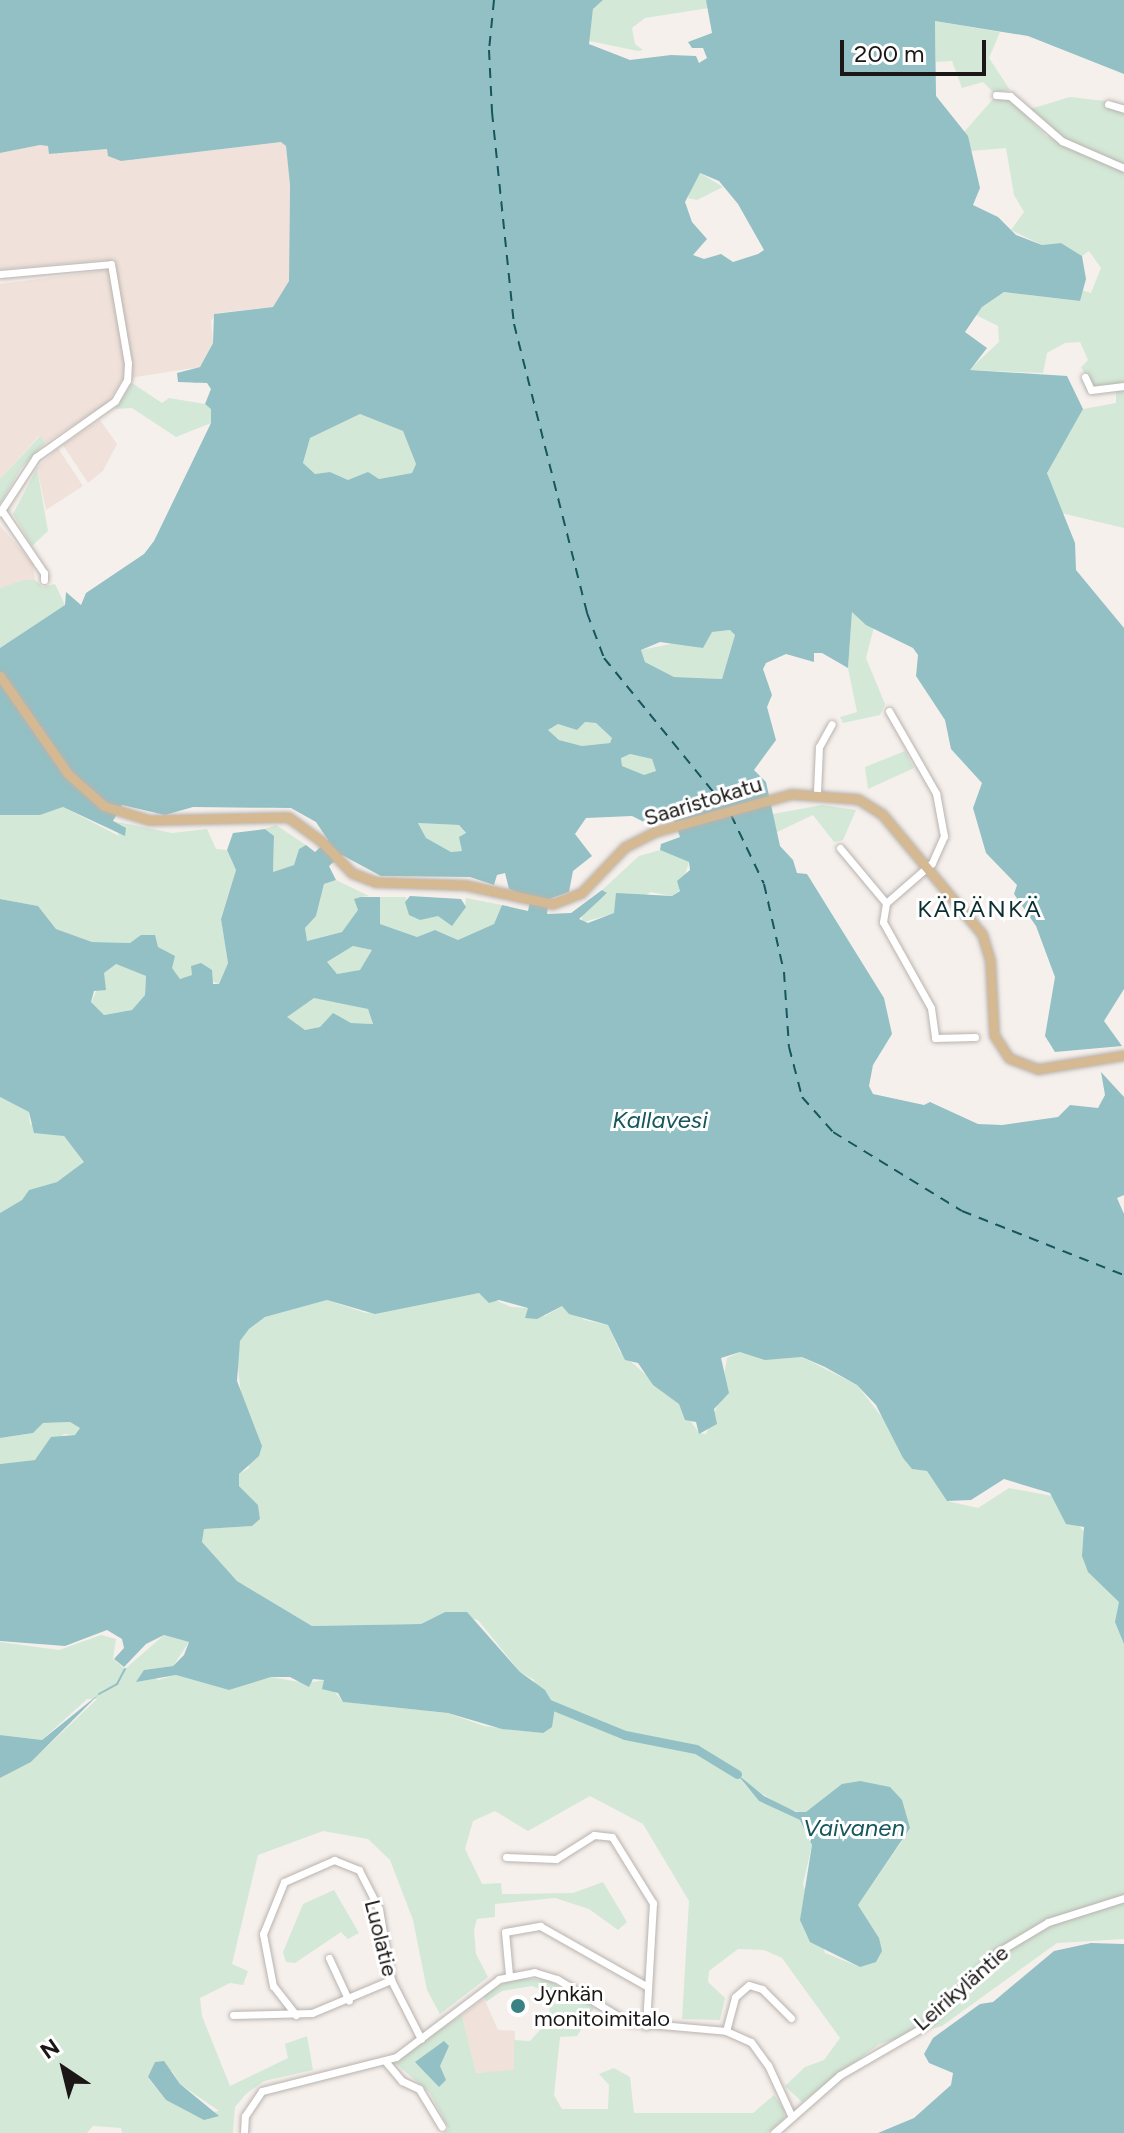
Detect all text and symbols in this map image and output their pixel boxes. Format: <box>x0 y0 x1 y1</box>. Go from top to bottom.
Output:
scale bar <box>844 24 990 74</box>
text: 200 m <box>854 39 925 68</box>
street label: Saaristokatu <box>641 771 765 831</box>
district label: KÄRÄNKÄ <box>917 895 1043 923</box>
water label: Kallavesi <box>612 1106 708 1134</box>
water label: Vaivanen <box>803 1814 905 1842</box>
street label: Luolatie <box>359 1897 403 1979</box>
street label: Leirikyläntie <box>908 1940 1014 2036</box>
place label: Jynkän monitoimitalo <box>534 1980 670 2032</box>
marker: Jynkän monitoimitalo <box>509 1997 527 2015</box>
north arrow <box>24 2029 104 2109</box>
text: N <box>35 2033 65 2065</box>

